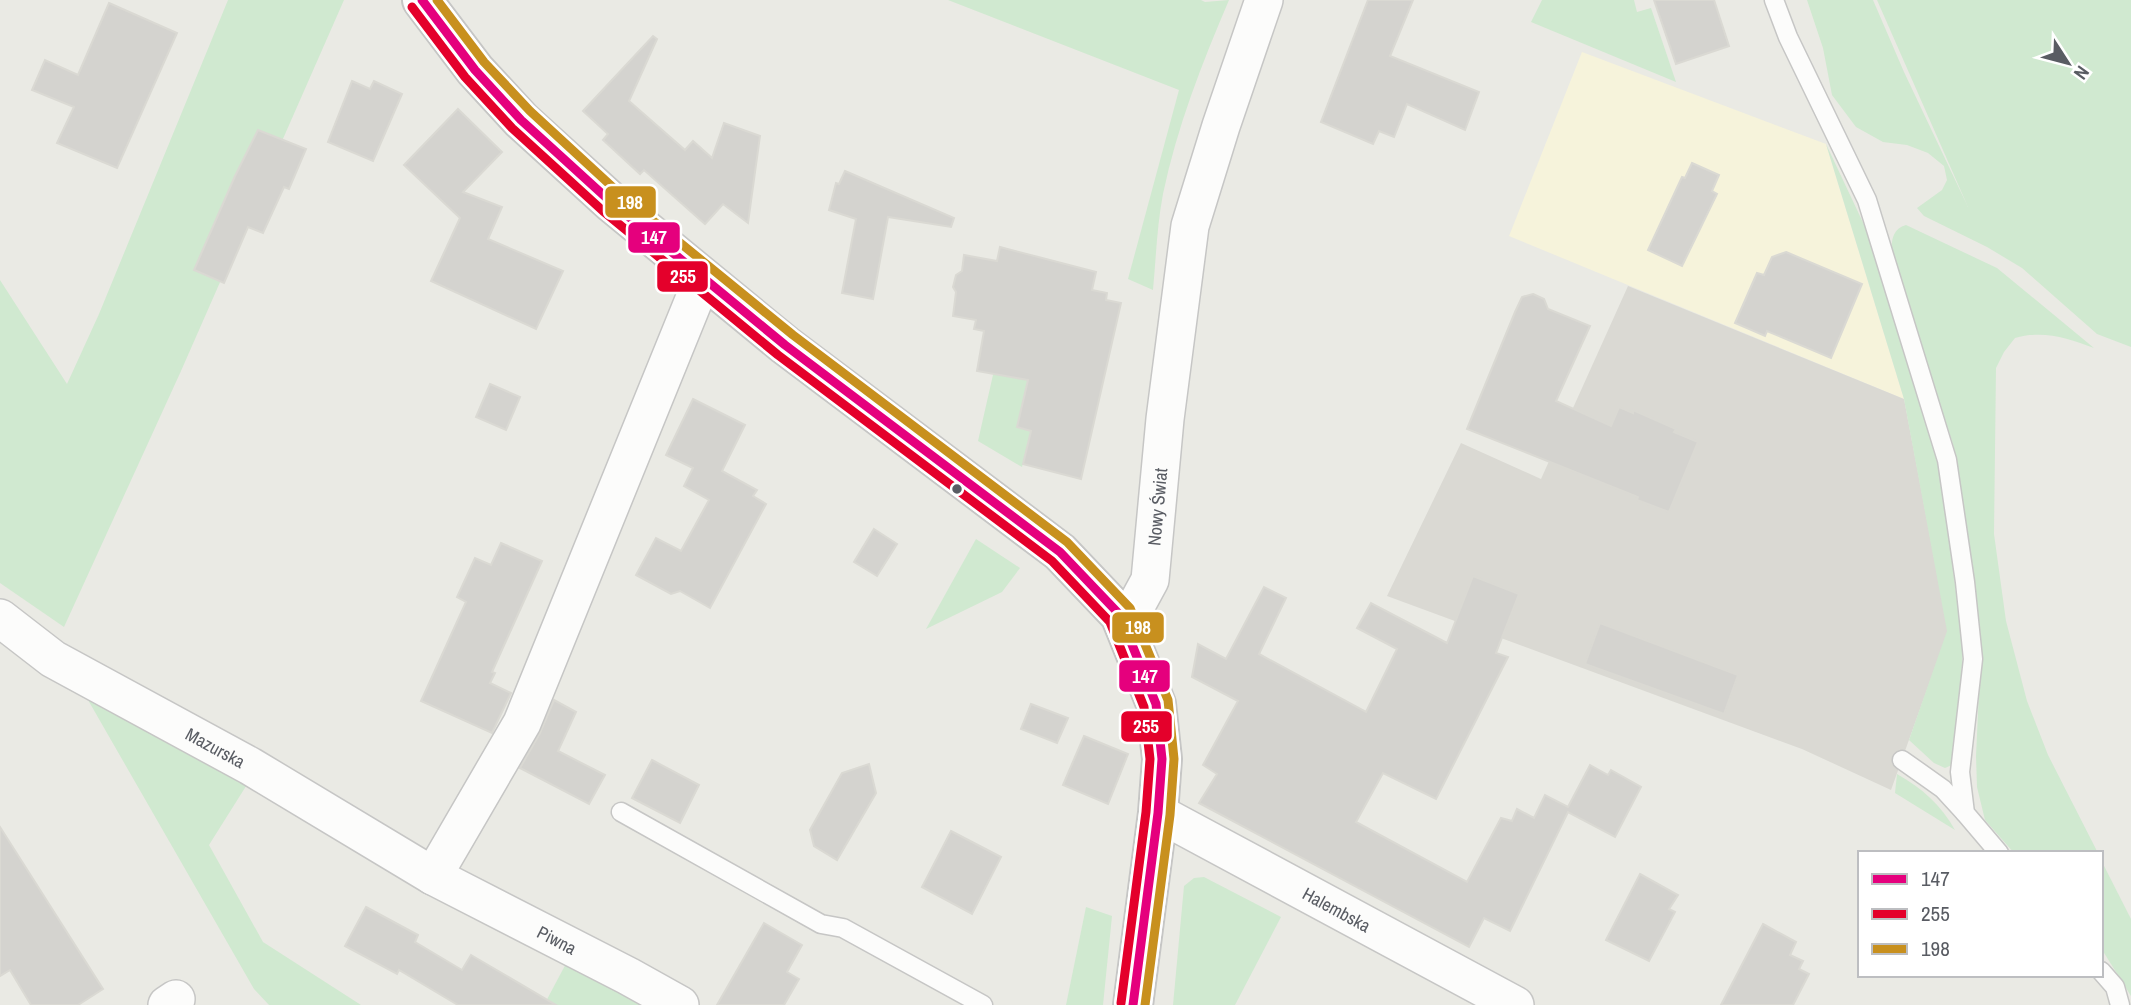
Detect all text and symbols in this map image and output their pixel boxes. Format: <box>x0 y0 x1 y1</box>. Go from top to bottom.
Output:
north arrow <box>2033 28 2103 98</box>
text: N <box>2068 61 2096 85</box>
line badge: 198 <box>604 185 657 219</box>
text: 198 <box>617 189 643 215</box>
line badge: 147 <box>627 221 681 254</box>
text: 147 <box>641 224 667 250</box>
line badge: 255 <box>656 260 709 293</box>
text: 255 <box>670 263 696 289</box>
street label: Nowy Świat <box>1141 467 1173 547</box>
unlabelled marker <box>950 482 964 496</box>
line badge: 198 <box>1111 611 1165 644</box>
text: 198 <box>1125 614 1151 640</box>
line badge: 147 <box>1118 659 1171 693</box>
text: 147 <box>1132 663 1158 689</box>
line badge: 255 <box>1120 710 1173 743</box>
text: 255 <box>1133 713 1159 739</box>
street label: Mazurska <box>181 721 250 774</box>
legend <box>1858 851 2103 977</box>
text: 147 <box>1921 864 1950 893</box>
street label: Halembska <box>1298 881 1375 938</box>
text: 255 <box>1921 899 1950 928</box>
street label: Piwna <box>533 919 581 960</box>
text: 198 <box>1921 934 1950 963</box>

